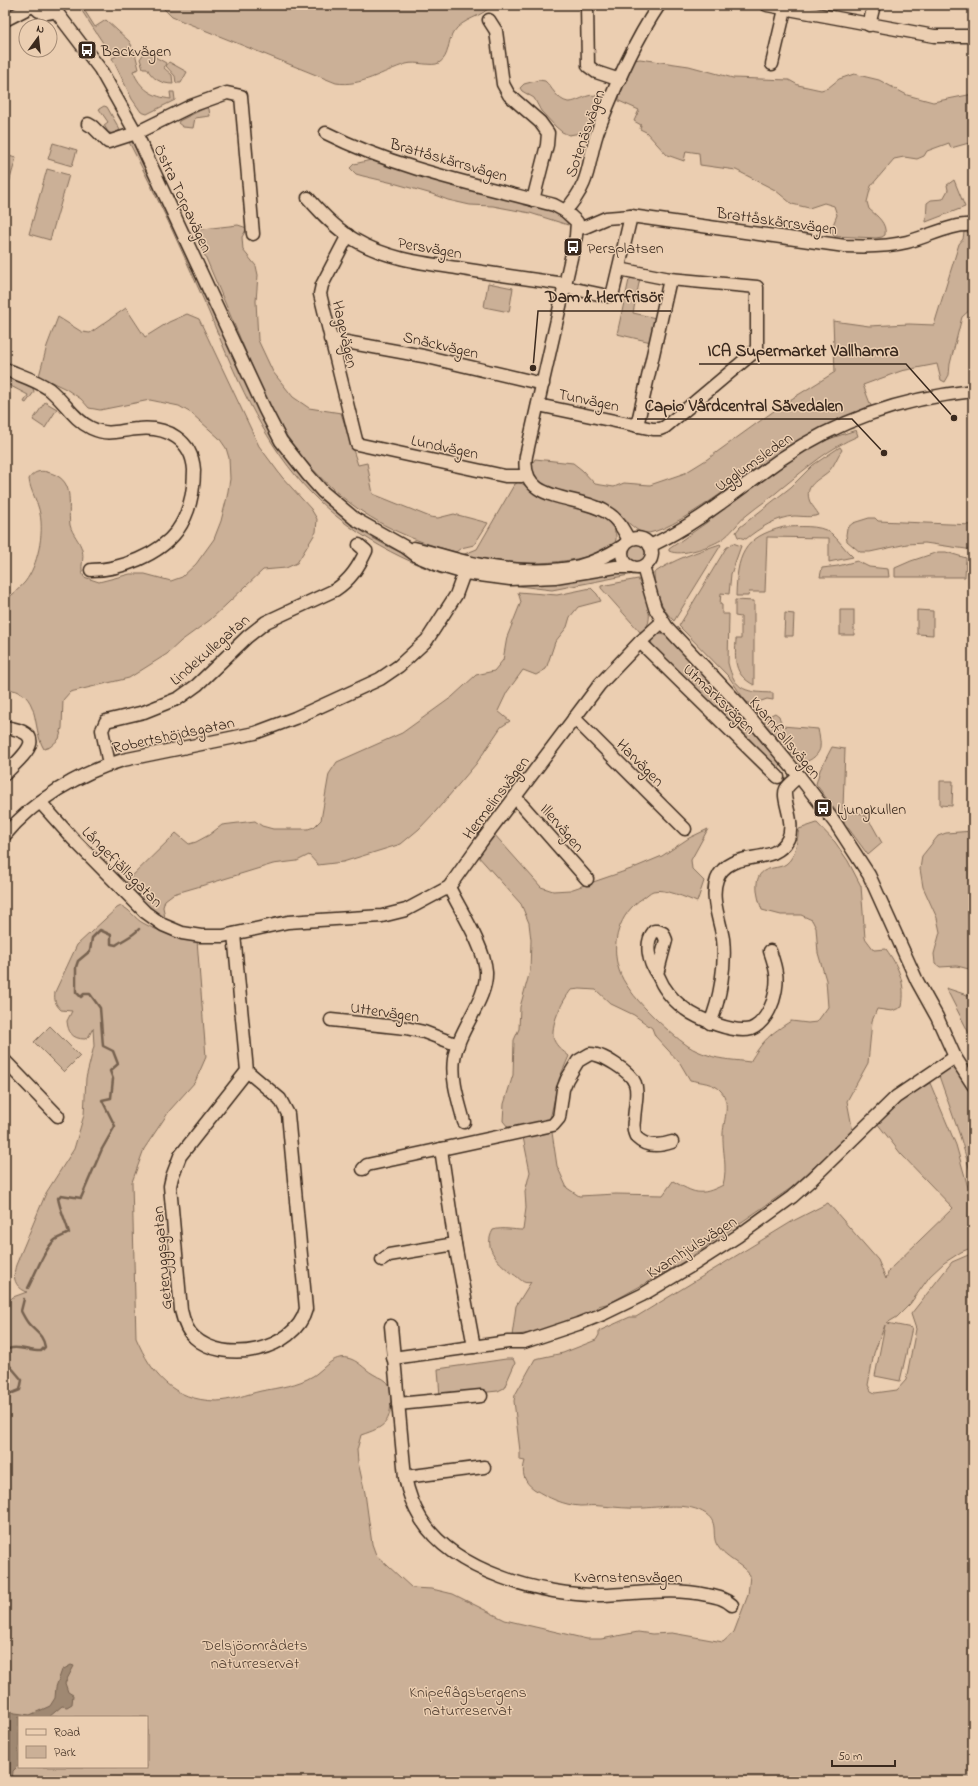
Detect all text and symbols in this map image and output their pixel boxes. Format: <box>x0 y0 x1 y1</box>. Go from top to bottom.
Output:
north arrow <box>18 18 58 58</box>
text: N <box>35 21 46 38</box>
bus stop icon: Backvägen <box>76 39 98 61</box>
place label: Backvägen <box>100 40 171 64</box>
street label: Sotenäsvägen <box>560 86 612 181</box>
street label: Brattåskärrsvägen <box>386 132 510 189</box>
street label: Östra Torpavägen <box>147 141 218 257</box>
street label: Brattåskärrsvägen <box>714 201 839 242</box>
street label: Persvägen <box>396 231 464 266</box>
bus stop icon: Persplatsen <box>562 236 584 258</box>
place label: Persplatsen <box>587 237 664 261</box>
callout: Dam & Herrfrisör <box>538 282 671 311</box>
text: Dam & Herrfrisör <box>544 285 664 310</box>
street label: Hagevägen <box>325 298 364 371</box>
street label: Snäckvägen <box>400 326 481 366</box>
callout: ICA Supermarket Vallhamra <box>699 335 906 364</box>
text: ICA Supermarket Vallhamra <box>707 339 899 364</box>
street label: Tunvägen <box>556 383 621 419</box>
callout: Capio Vårdcentral Sävedalen <box>637 390 852 419</box>
text: Capio Vårdcentral Sävedalen <box>645 394 844 419</box>
street label: Ugglumsleden <box>710 427 798 498</box>
street label: Lundvägen <box>409 429 481 467</box>
street label: Lindekullegatan <box>165 609 256 692</box>
street label: Utmarksvägen <box>677 658 761 741</box>
street label: Kvarnfallsvägen <box>743 692 826 785</box>
street label: Robertshöjdsgatan <box>110 711 237 761</box>
street label: Harvägen <box>610 734 669 793</box>
street label: Hermelinsvägen <box>457 751 536 845</box>
bus stop icon: Ljungkullen <box>812 797 834 819</box>
place label: Ljungkullen <box>837 798 906 822</box>
street label: Illervägen <box>533 799 590 858</box>
street label: Långefjällsgatan <box>75 821 168 914</box>
street label: Uttervägen <box>349 996 421 1030</box>
street label: Geteryggsgatan <box>147 1205 179 1311</box>
street label: Kvarnhjulsvägen <box>642 1210 742 1285</box>
street label: Kvarnstensvägen <box>574 1566 682 1590</box>
park label: Delsjöområdets naturreservat <box>201 1634 308 1676</box>
park label: Knipeflågsbergens naturreservat <box>409 1681 527 1723</box>
legend <box>18 1716 148 1768</box>
text: Road <box>54 1724 80 1742</box>
scale bar <box>832 1742 895 1768</box>
text: Park <box>54 1744 76 1762</box>
text: 50 m <box>838 1748 862 1766</box>

